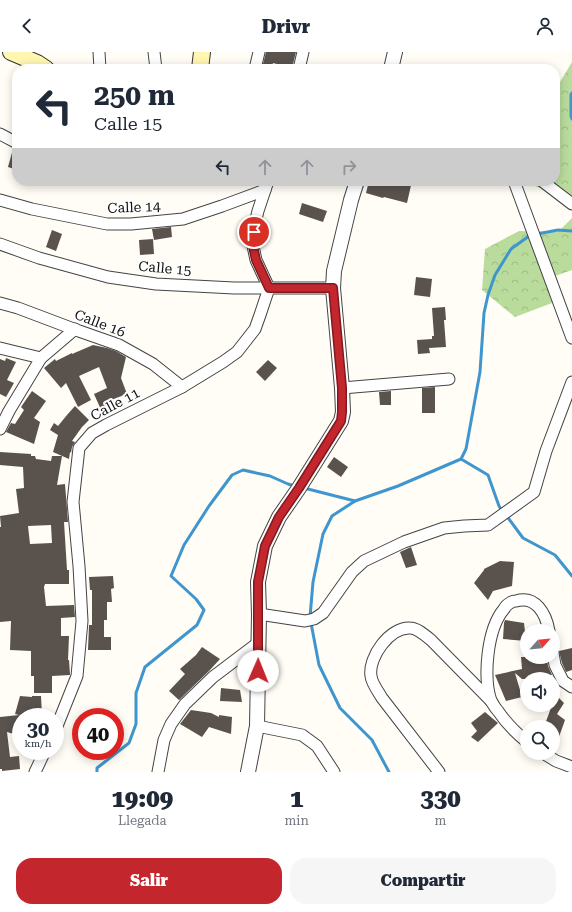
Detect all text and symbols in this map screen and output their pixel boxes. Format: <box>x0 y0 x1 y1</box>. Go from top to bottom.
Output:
icon: back <box>16 15 38 37</box>
icon: person <box>534 15 556 37</box>
text: Drivr <box>262 16 310 37</box>
text: 250 m <box>94 79 175 112</box>
icon: left <box>28 80 80 132</box>
text: Calle 15 <box>94 113 162 134</box>
icon: left <box>212 156 234 178</box>
icon: ahead <box>254 156 276 178</box>
icon: ahead <box>296 156 318 178</box>
icon: right <box>338 156 360 178</box>
street label: Calle 14 <box>107 198 161 216</box>
pin <box>237 215 271 249</box>
icon: arrive <box>243 221 265 243</box>
street label: Calle 15 <box>138 258 192 278</box>
street label: Calle 16 <box>72 306 128 340</box>
street label: Calle 11 <box>88 384 142 424</box>
north arrow <box>520 624 560 664</box>
map controls <box>520 624 560 760</box>
position arrow <box>237 650 279 692</box>
button: sound <box>520 672 560 712</box>
speed limit sign: 40 <box>72 708 124 760</box>
text: 30 <box>27 717 49 741</box>
button: search <box>520 720 560 760</box>
text: km/h <box>25 738 51 749</box>
text: 19:09 <box>111 785 173 813</box>
text: 1 <box>290 785 303 813</box>
text: 330 <box>420 785 461 813</box>
text: Llegada <box>118 813 167 828</box>
text: min <box>284 813 309 828</box>
text: m <box>434 813 446 828</box>
button: Salir <box>16 858 282 904</box>
button: Compartir <box>290 858 556 904</box>

